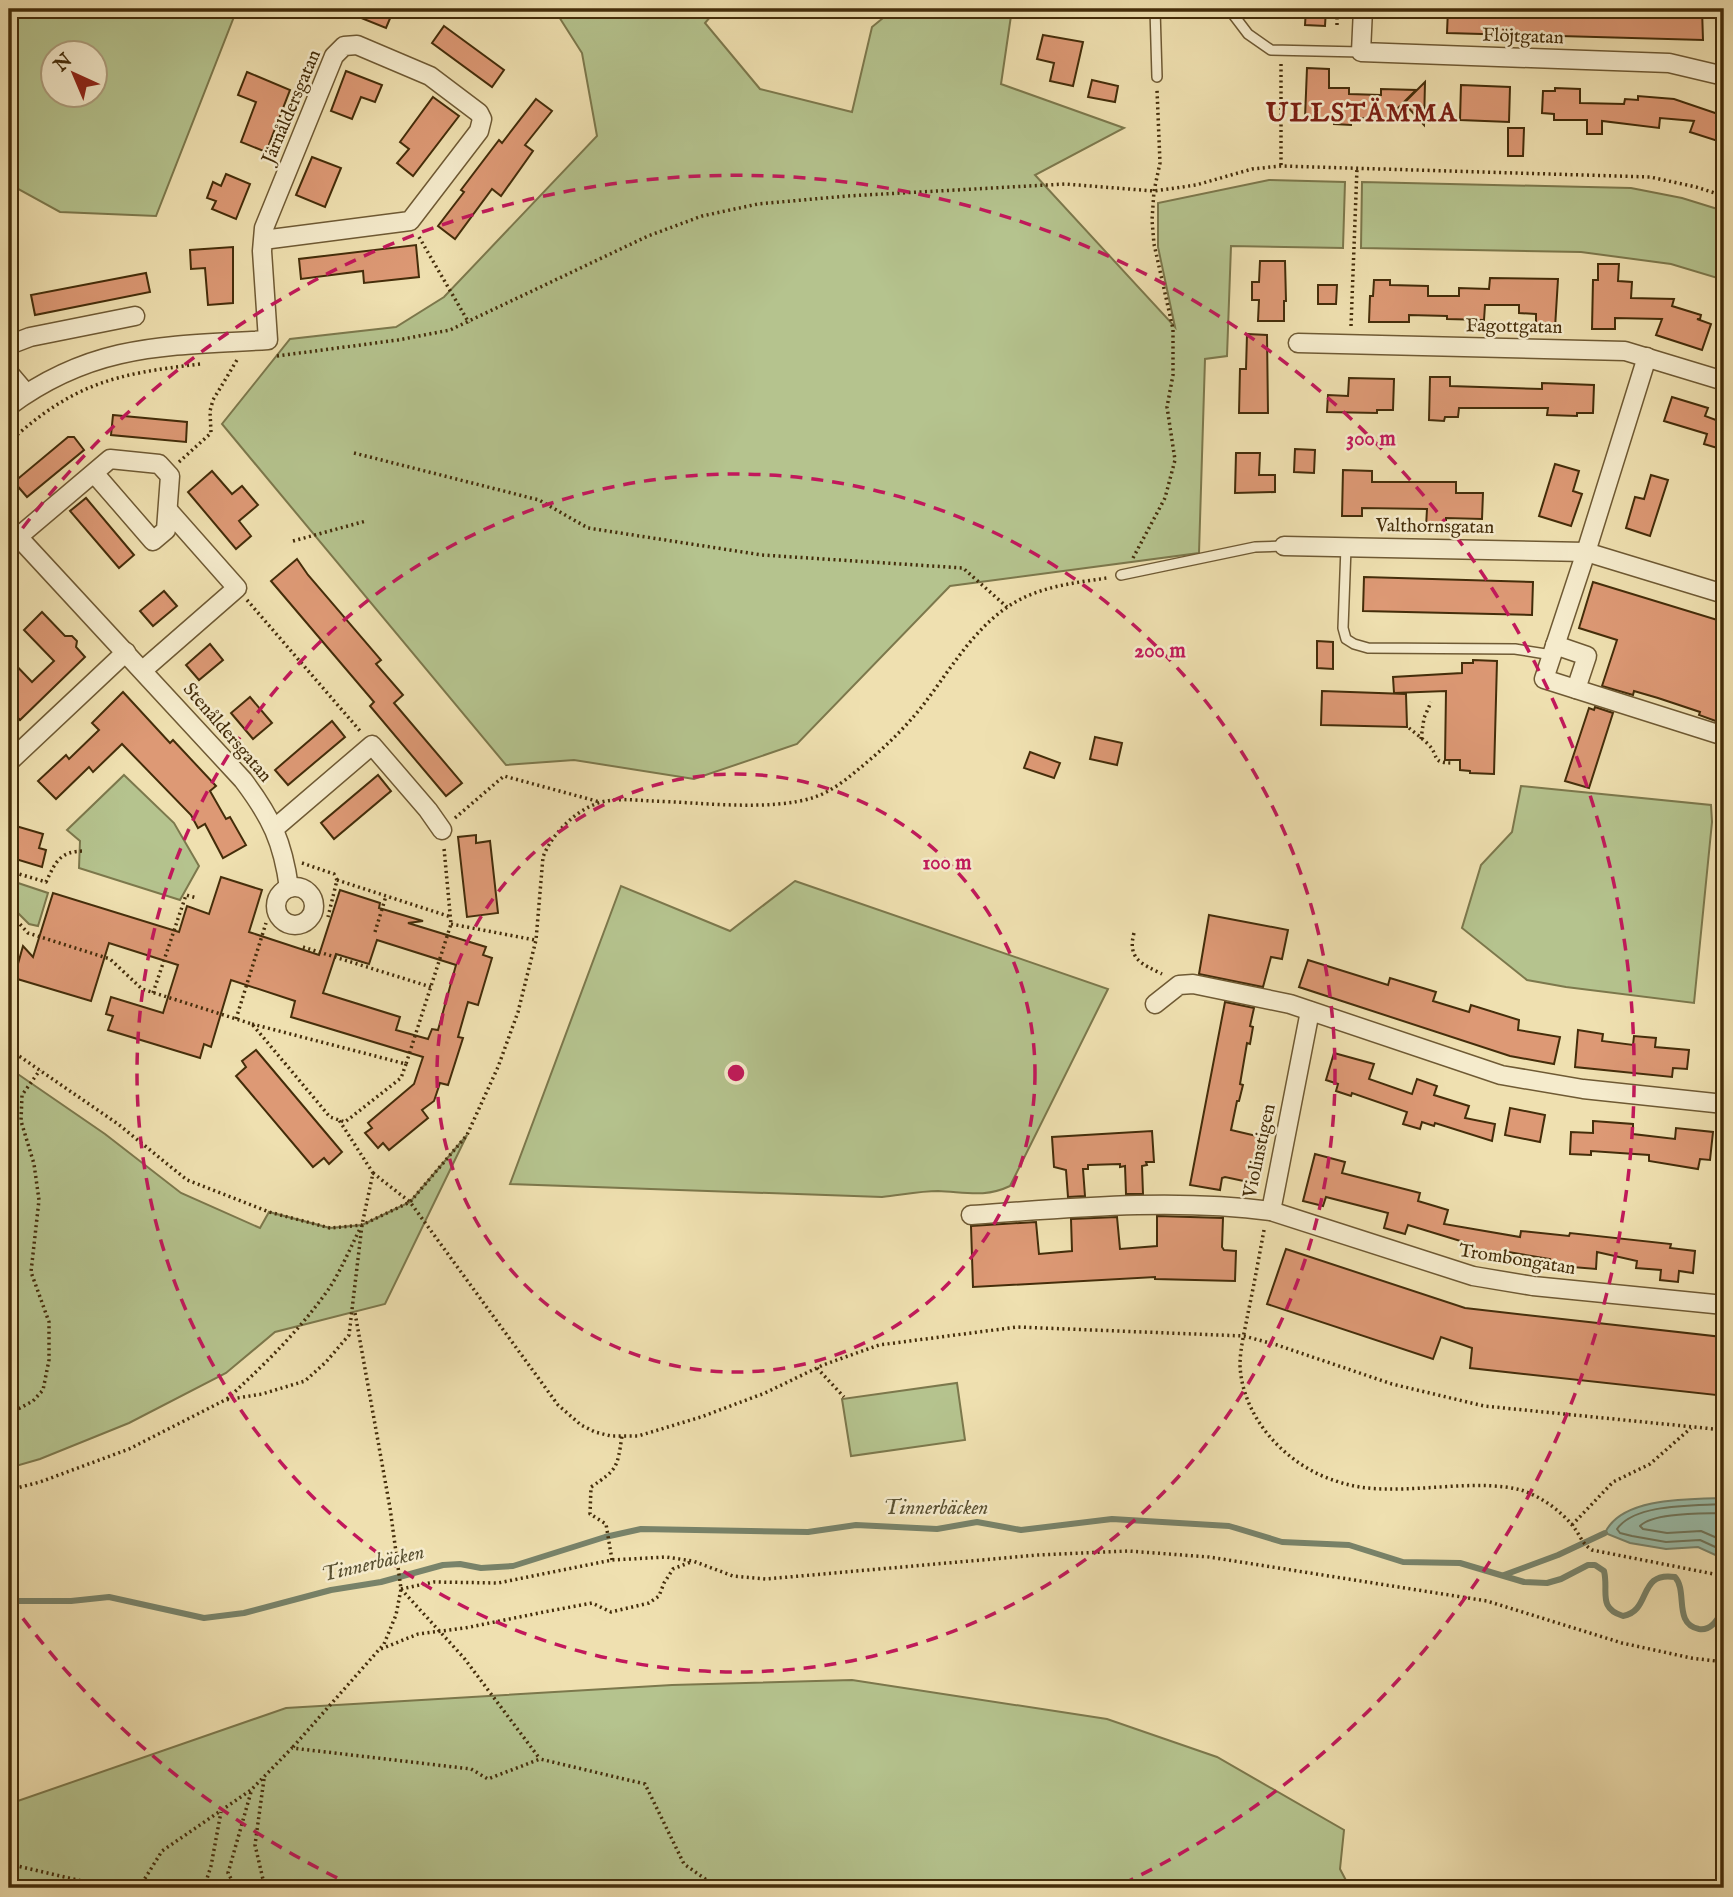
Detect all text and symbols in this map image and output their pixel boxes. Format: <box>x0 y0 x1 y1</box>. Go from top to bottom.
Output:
street label: Flöjtgatan <box>1482 24 1564 50</box>
north arrow <box>38 38 108 108</box>
street label: Järnåldersgatan <box>256 46 327 170</box>
text: N <box>49 48 78 78</box>
district label: ULLSTÄMMA <box>1265 97 1458 130</box>
street label: Fagottgatan <box>1465 314 1563 340</box>
text: 300 m <box>1346 426 1396 453</box>
street label: Valthornsgatan <box>1375 514 1494 540</box>
text: 200 m <box>1134 638 1186 665</box>
street label: Stenåldersgatan <box>177 678 277 788</box>
text: 100 m <box>922 850 972 877</box>
centre of rings <box>724 1061 748 1085</box>
street label: Violinstigen <box>1238 1102 1282 1201</box>
street label: Trombongatan <box>1457 1239 1577 1281</box>
water label: Tinnerbäcken <box>884 1495 988 1522</box>
water label: Tinnerbäcken <box>319 1539 427 1589</box>

